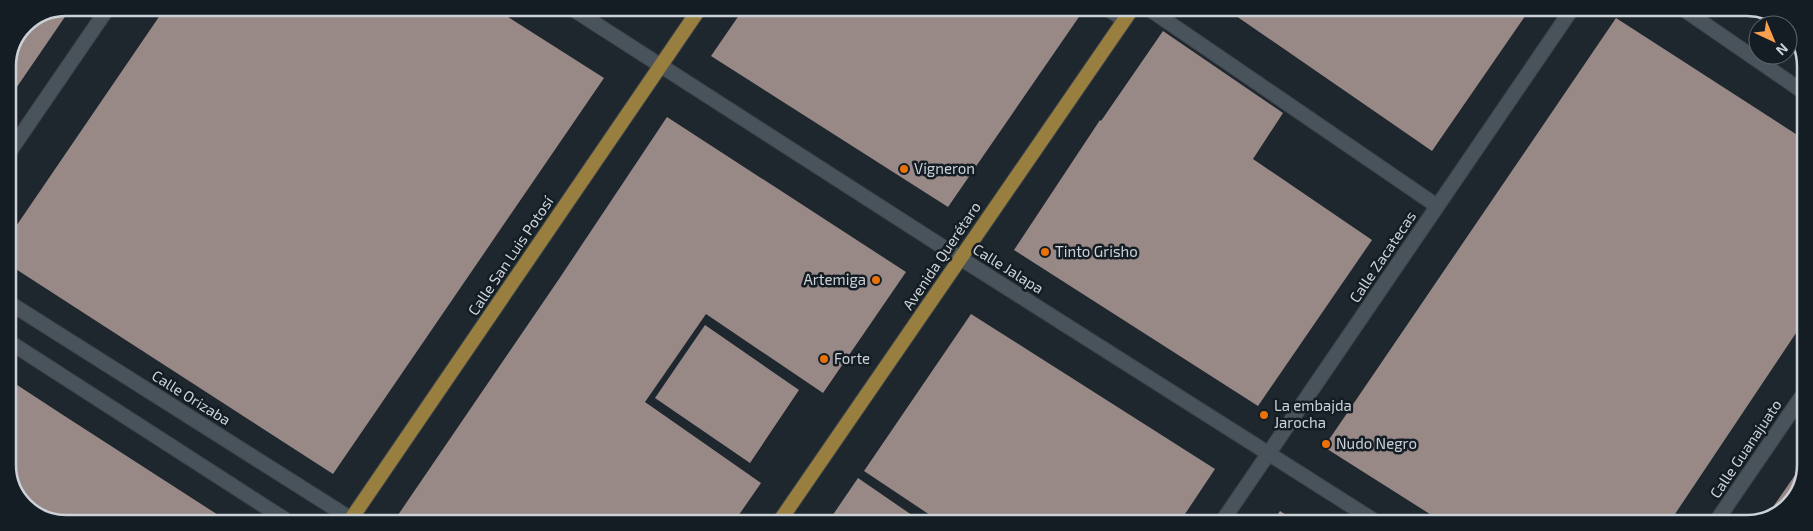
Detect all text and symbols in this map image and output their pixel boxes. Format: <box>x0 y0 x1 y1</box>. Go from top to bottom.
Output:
north arrow <box>1748 15 1798 65</box>
text: N <box>1773 40 1792 59</box>
place label: Vigneron <box>914 159 975 177</box>
marker: Vigneron <box>898 163 910 175</box>
street label: Calle San Luis Potosí <box>464 191 557 318</box>
street label: Avenida Querétaro <box>898 198 985 313</box>
street label: Calle Zacatecas <box>1345 207 1419 306</box>
street label: Calle Jalapa <box>970 239 1047 297</box>
place label: Tinto Grisho <box>1055 242 1138 260</box>
marker: Tinto Grisho <box>1039 246 1051 258</box>
place label: Artemiga <box>803 270 866 288</box>
marker: Artemiga <box>870 274 882 286</box>
place label: Forte <box>834 349 870 367</box>
marker: Forte <box>818 353 830 365</box>
street label: Calle Orizaba <box>149 366 234 429</box>
place label: La embajda Jarocha <box>1274 396 1352 431</box>
street label: Calle Guanajuato <box>1706 396 1786 502</box>
marker: La embajda Jarocha <box>1258 409 1270 421</box>
place label: Nudo Negro <box>1336 434 1417 452</box>
marker: Nudo Negro <box>1320 438 1332 450</box>

